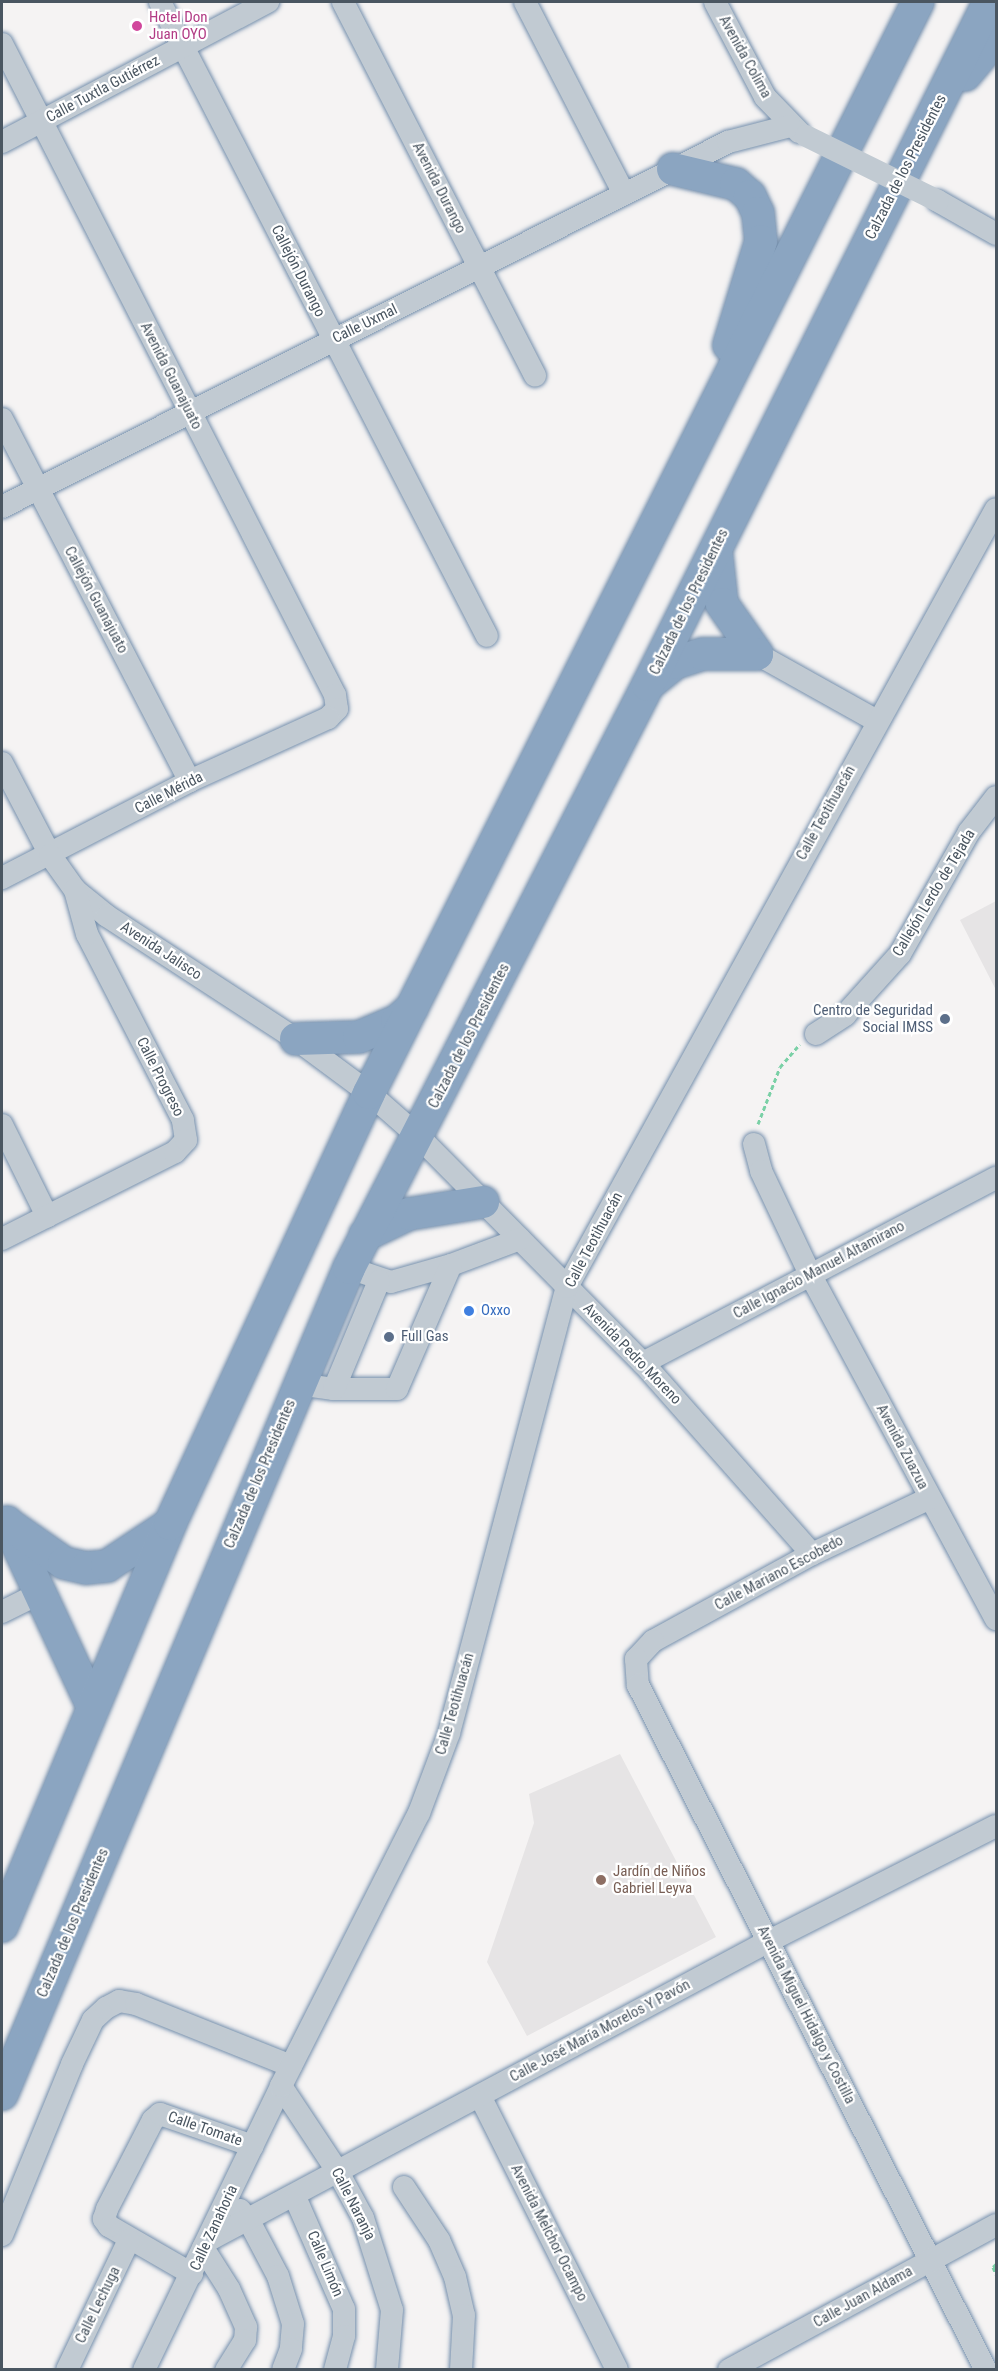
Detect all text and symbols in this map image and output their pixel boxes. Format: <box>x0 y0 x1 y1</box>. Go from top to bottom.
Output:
place label: Hotel Don Juan OYO <box>149 8 208 43</box>
street label: Avenida Colima <box>715 12 775 102</box>
marker: Hotel Don Juan OYO <box>130 19 144 33</box>
street label: Calle Tuxtla Gutiérrez <box>43 51 163 127</box>
street label: Calzada de los Presidentes <box>862 92 950 242</box>
street label: Avenida Durango <box>408 139 470 237</box>
street label: Callejón Durango <box>267 222 329 320</box>
street label: Calle Uxmal <box>330 301 400 347</box>
street label: Avenida Guanajuato <box>136 319 206 433</box>
street label: Calzada de los Presidentes <box>646 526 732 678</box>
street label: Callejón Guanajuato <box>60 543 132 657</box>
street label: Calle Teotihuacán <box>793 762 859 864</box>
street label: Calle Mérida <box>132 768 206 818</box>
street label: Callejón Lerdo de Tejada <box>889 826 979 960</box>
street label: Avenida Jalisco <box>117 918 205 984</box>
street label: Calzada de los Presidentes <box>425 961 513 1111</box>
place label: Centro de Seguridad Social IMSS <box>813 1001 933 1036</box>
marker: Centro de Seguridad Social IMSS <box>938 1012 952 1026</box>
street label: Calle Progreso <box>132 1034 188 1120</box>
street label: Calle Teotihuacán <box>561 1189 627 1291</box>
street label: Calle Ignacio Manuel Altamirano <box>730 1217 908 1323</box>
street label: Avenida Pedro Moreno <box>579 1300 685 1408</box>
place label: Oxxo <box>481 1302 511 1320</box>
marker: Oxxo <box>462 1304 476 1318</box>
place label: Full Gas <box>401 1328 449 1346</box>
marker: Full Gas <box>382 1330 396 1344</box>
street label: Calzada de los Presidentes <box>220 1397 300 1551</box>
street label: Avenida Zuazua <box>872 1401 932 1493</box>
street label: Calle Mariano Escobedo <box>712 1531 846 1615</box>
street label: Calle Teotihuacán <box>432 1651 478 1757</box>
street label: Calzada de los Presidentes <box>33 1846 113 2000</box>
place label: Jardín de Niños Gabriel Leyva <box>613 1862 706 1897</box>
marker: Jardín de Niños Gabriel Leyva <box>594 1873 608 1887</box>
street label: Avenida Miguel Hidalgo y Costilla <box>753 1923 859 2107</box>
street label: Calle José María Morelos Y Pavón <box>507 1976 693 2086</box>
street label: Calle Tomate <box>165 2108 245 2150</box>
street label: Avenida Melchor Ocampo <box>507 2162 591 2304</box>
street label: Calle Naranja <box>327 2165 379 2243</box>
street label: Calle Zanahoria <box>186 2182 242 2274</box>
street label: Calle Limón <box>303 2228 347 2300</box>
street label: Calle Juan Aldama <box>810 2262 916 2332</box>
street label: Calle Lechuga <box>72 2264 124 2346</box>

